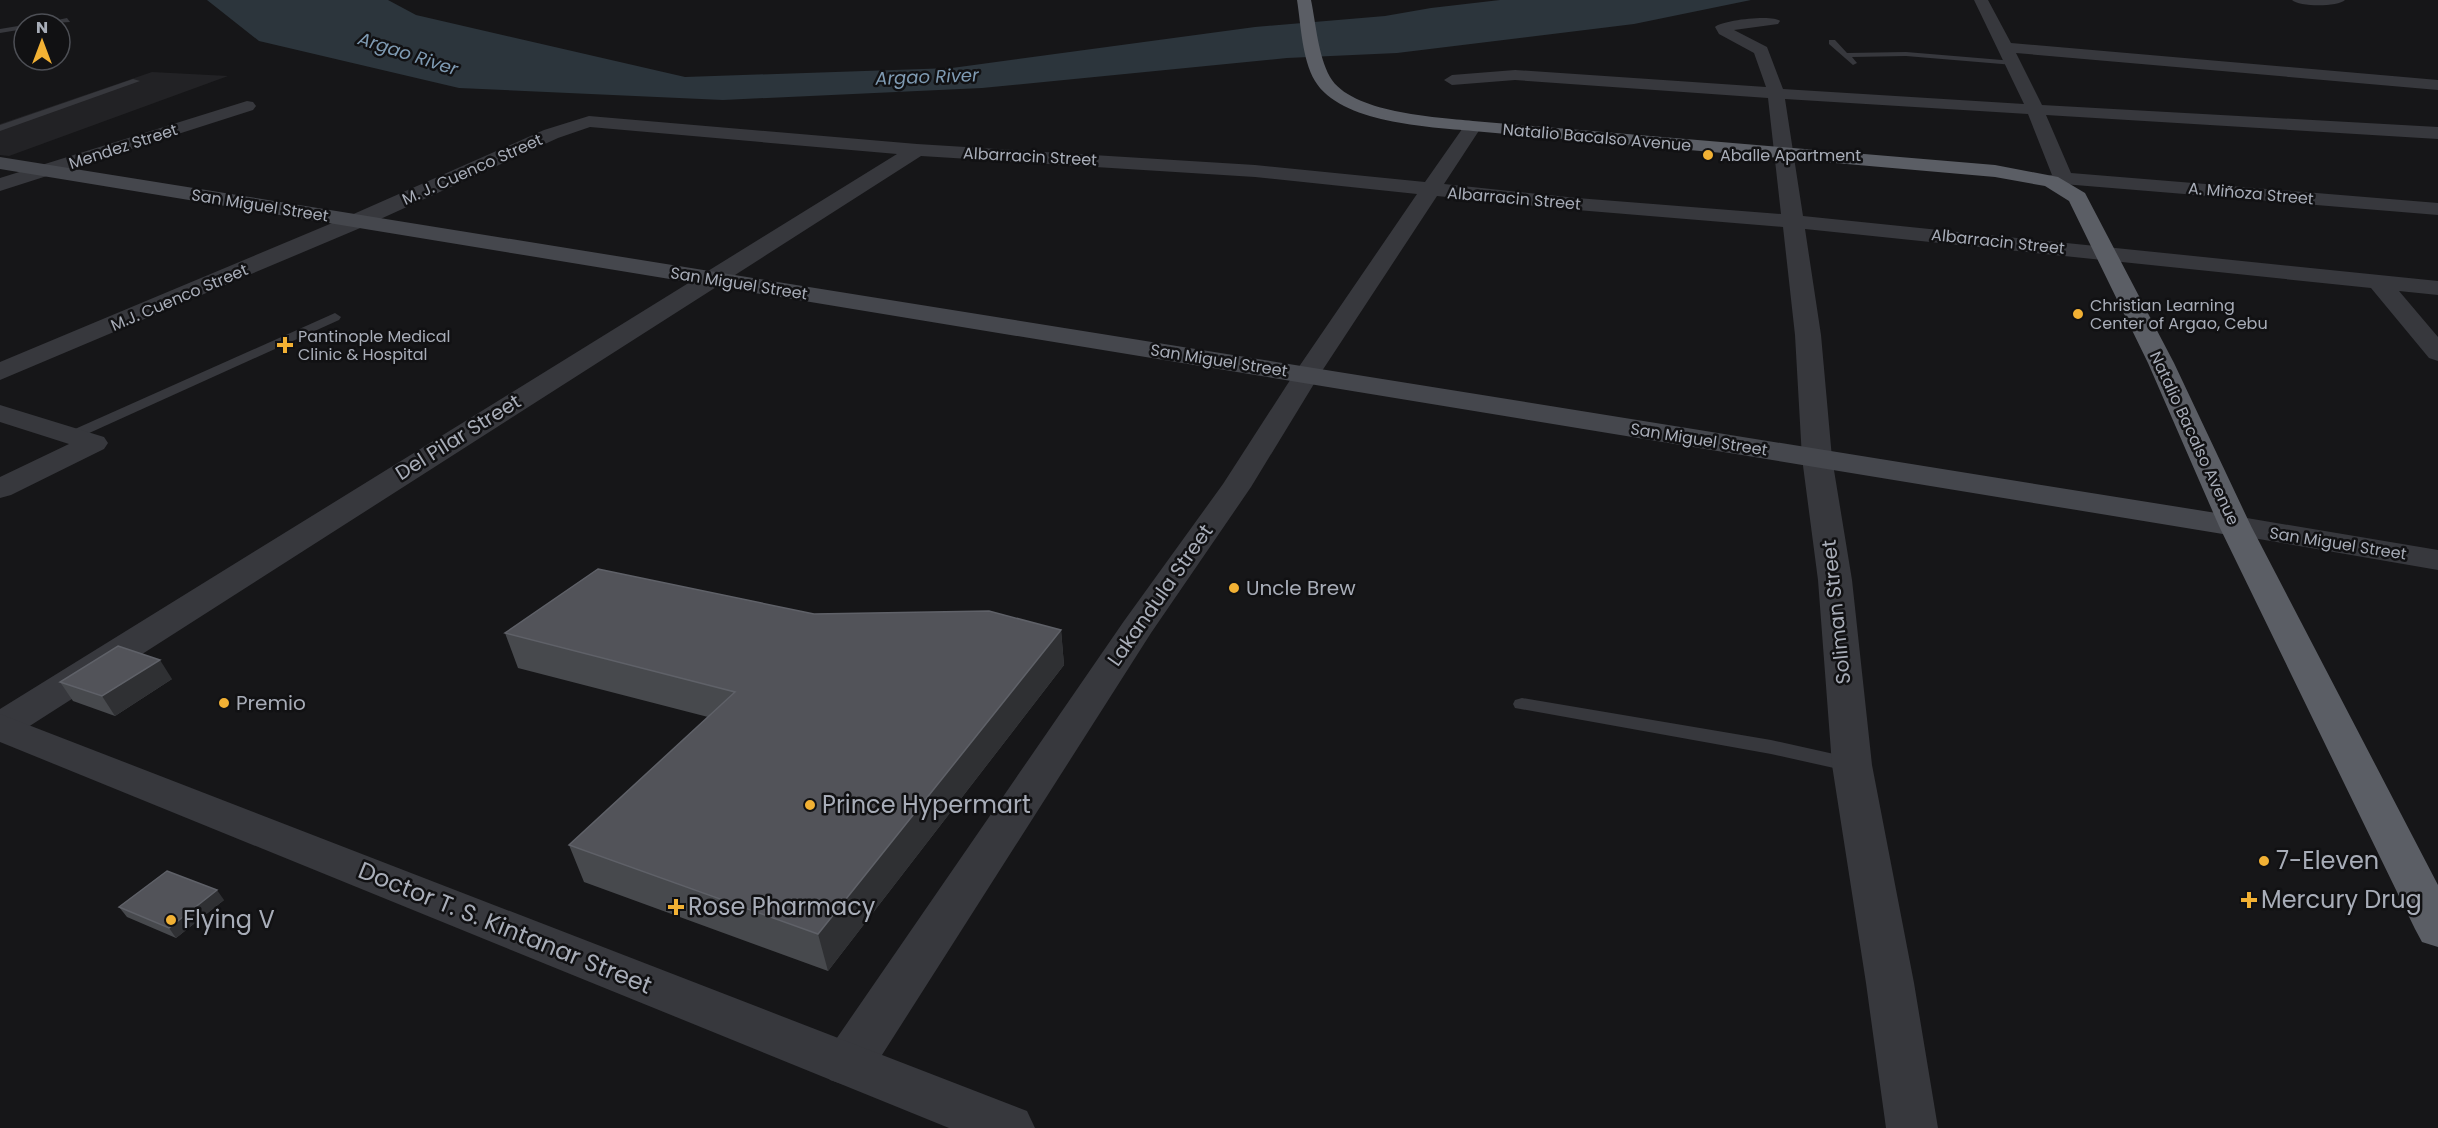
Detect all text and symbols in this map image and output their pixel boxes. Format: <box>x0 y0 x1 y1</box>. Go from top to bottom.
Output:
north arrow <box>12 12 72 72</box>
text: N <box>36 16 48 39</box>
water label: Argao River <box>354 25 462 82</box>
water label: Argao River <box>874 62 980 91</box>
street label: Mendez Street <box>66 118 181 175</box>
street label: Natalio Bacalso Avenue <box>1502 118 1692 157</box>
street label: M. J. Cuenco Street <box>398 128 546 211</box>
street label: Albarracin Street <box>962 142 1098 172</box>
place label: Aballe Apartment <box>1720 144 1861 167</box>
marker: Aballe Apartment <box>1701 148 1715 162</box>
street label: A. Miñoza Street <box>2187 177 2315 210</box>
street label: Albarracin Street <box>1446 181 1582 216</box>
street label: San Miguel Street <box>190 183 330 228</box>
street label: Albarracin Street <box>1930 223 2066 260</box>
street label: M.J. Cuenco Street <box>107 258 252 337</box>
street label: San Miguel Street <box>669 261 809 306</box>
place label: Christian Learning Center of Argao, Cebu <box>2090 294 2268 335</box>
marker: Christian Learning Center of Argao, Cebu <box>2071 307 2085 321</box>
place label: Pantinople Medical Clinic & Hospital <box>298 325 450 366</box>
marker: Pantinople Medical Clinic & Hospital <box>276 336 294 354</box>
street label: San Miguel Street <box>1149 338 1289 383</box>
street label: Natalio Bacalso Avenue <box>2144 348 2245 529</box>
street label: Del Pilar Street <box>390 387 526 487</box>
street label: San Miguel Street <box>1629 417 1769 462</box>
street label: Lakandula Street <box>1101 518 1219 672</box>
street label: San Miguel Street <box>2268 521 2408 566</box>
street label: Soliman Street <box>1814 538 1858 686</box>
place label: Uncle Brew <box>1246 574 1356 602</box>
marker: Uncle Brew <box>1227 581 1241 595</box>
place label: Premio <box>236 689 306 717</box>
marker: Premio <box>217 696 231 710</box>
place label: Prince Hypermart <box>822 788 1031 821</box>
marker: Prince Hypermart <box>803 798 817 812</box>
place label: 7-Eleven <box>2276 844 2379 877</box>
street label: Doctor T. S. Kintanar Street <box>353 853 657 1002</box>
marker: 7-Eleven <box>2257 854 2271 868</box>
place label: Mercury Drug <box>2261 883 2422 916</box>
place label: Rose Pharmacy <box>688 890 876 923</box>
marker: Mercury Drug <box>2242 893 2256 907</box>
marker: Rose Pharmacy <box>669 900 683 914</box>
place label: Flying V <box>183 903 275 936</box>
marker: Flying V <box>164 913 178 927</box>

